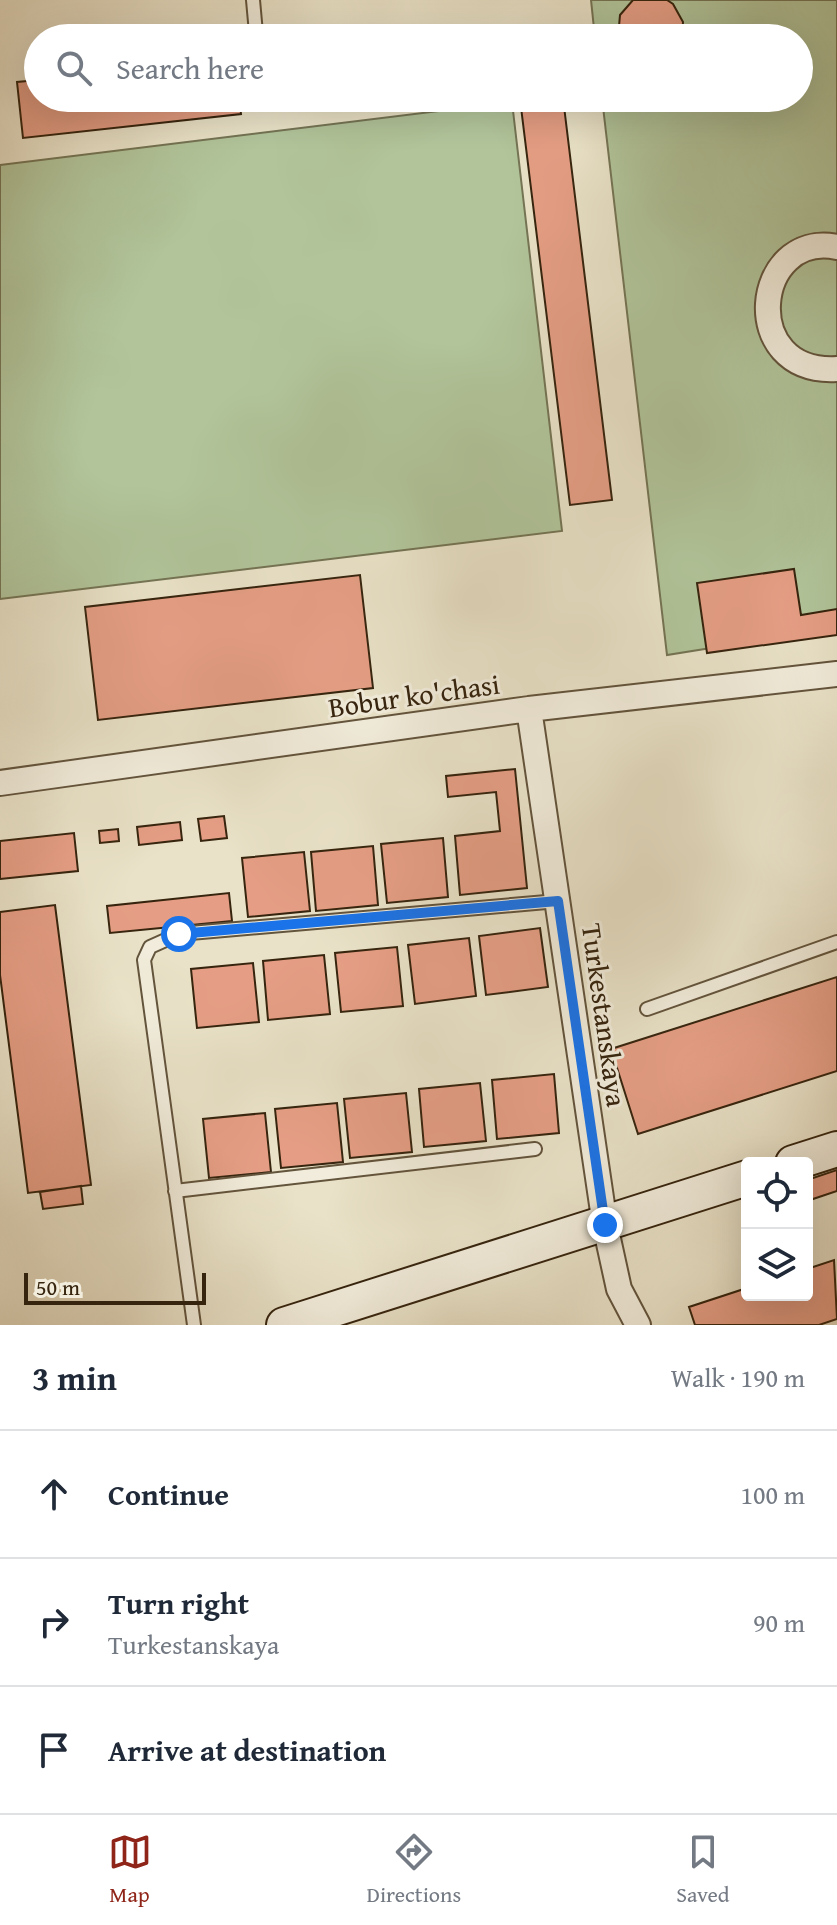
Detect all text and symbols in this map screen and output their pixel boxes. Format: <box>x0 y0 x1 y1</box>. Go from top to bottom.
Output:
search box <box>24 24 813 112</box>
icon: search <box>52 46 96 90</box>
text: Search here <box>116 46 264 90</box>
street label: Bobur ko'chasi <box>326 663 502 727</box>
route start <box>161 916 197 952</box>
street label: Turkestanskaya <box>572 921 638 1110</box>
map controls <box>741 1157 813 1301</box>
button: locate <box>741 1157 813 1229</box>
route end <box>587 1207 623 1243</box>
button: layers <box>741 1229 813 1301</box>
scale bar <box>24 1269 206 1305</box>
text: 50 m <box>36 1271 80 1303</box>
text: 3 min <box>32 1353 117 1402</box>
text: Walk · 190 m <box>671 1358 805 1397</box>
icon: ahead <box>32 1472 76 1516</box>
text: Continue <box>108 1472 229 1516</box>
text: 100 m <box>740 1475 805 1514</box>
text: Turn right <box>108 1581 249 1625</box>
icon: right <box>32 1600 76 1644</box>
text: 90 m <box>753 1603 805 1642</box>
text: Turkestanskaya <box>108 1625 279 1664</box>
icon: arrive <box>32 1728 76 1772</box>
text: Arrive at destination <box>108 1728 386 1772</box>
tab: Map <box>108 1830 152 1910</box>
tab: Directions <box>367 1830 461 1910</box>
tab: Saved <box>676 1830 729 1910</box>

